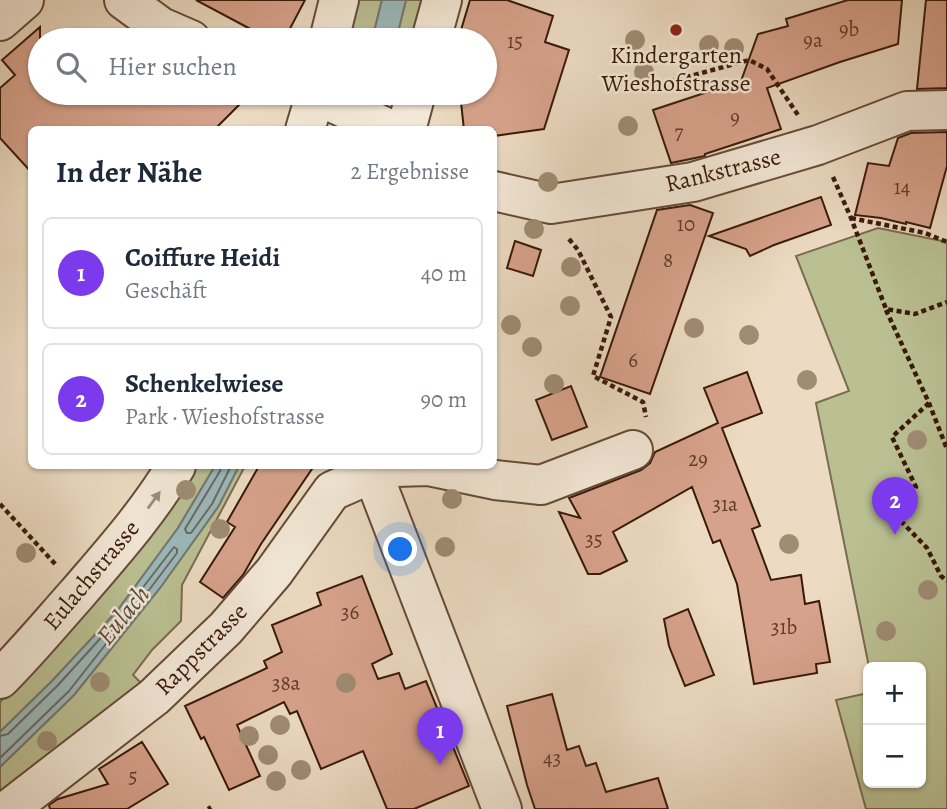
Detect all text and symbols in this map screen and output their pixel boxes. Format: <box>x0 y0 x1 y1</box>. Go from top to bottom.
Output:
house number: 9b <box>839 15 859 43</box>
marker: Kindergarten Wieshofstrasse <box>668 22 684 38</box>
house number: 9a <box>803 26 823 54</box>
house number: 15 <box>507 27 523 55</box>
search box <box>28 28 497 105</box>
place label: Kindergarten Wieshofstrasse <box>600 39 751 99</box>
icon: search <box>52 48 90 86</box>
text: Hier suchen <box>108 49 237 84</box>
house number: 9 <box>730 103 740 131</box>
house number: 7 <box>675 118 684 146</box>
street label: Rankstrasse <box>662 140 784 200</box>
text: In der Nähe <box>56 152 202 192</box>
text: 2 Ergebnisse <box>350 156 469 187</box>
house number: 14 <box>894 173 910 201</box>
house number: 10 <box>677 210 695 238</box>
text: Coiffure Heidi <box>125 240 280 275</box>
house number: 8 <box>663 246 673 274</box>
text: 1 <box>77 258 85 289</box>
text: 40 m <box>421 258 467 289</box>
text: Geschäft <box>125 275 207 306</box>
house number: 6 <box>628 346 638 374</box>
text: Schenkelwiese <box>125 366 284 401</box>
text: 2 <box>75 384 87 415</box>
text: 90 m <box>421 384 467 415</box>
text: Park · Wieshofstrasse <box>125 401 325 432</box>
house number: 29 <box>688 445 708 473</box>
pin: 2 <box>872 477 918 535</box>
house number: 31a <box>712 490 738 518</box>
one-way arrow <box>146 491 160 509</box>
street label: Eulachstrasse <box>37 514 145 636</box>
house number: 35 <box>585 525 603 553</box>
your location <box>383 532 417 566</box>
water label: Eulach <box>90 579 156 651</box>
street label: Rappstrasse <box>148 596 254 702</box>
house number: 36 <box>341 598 360 626</box>
house number: 31b <box>771 613 797 641</box>
map controls <box>863 662 926 788</box>
button: + <box>863 662 926 725</box>
house number: 38a <box>272 669 301 697</box>
pin: 1 <box>417 707 463 765</box>
button: − <box>863 725 926 788</box>
house number: 43 <box>543 744 561 772</box>
house number: 5 <box>128 762 138 790</box>

